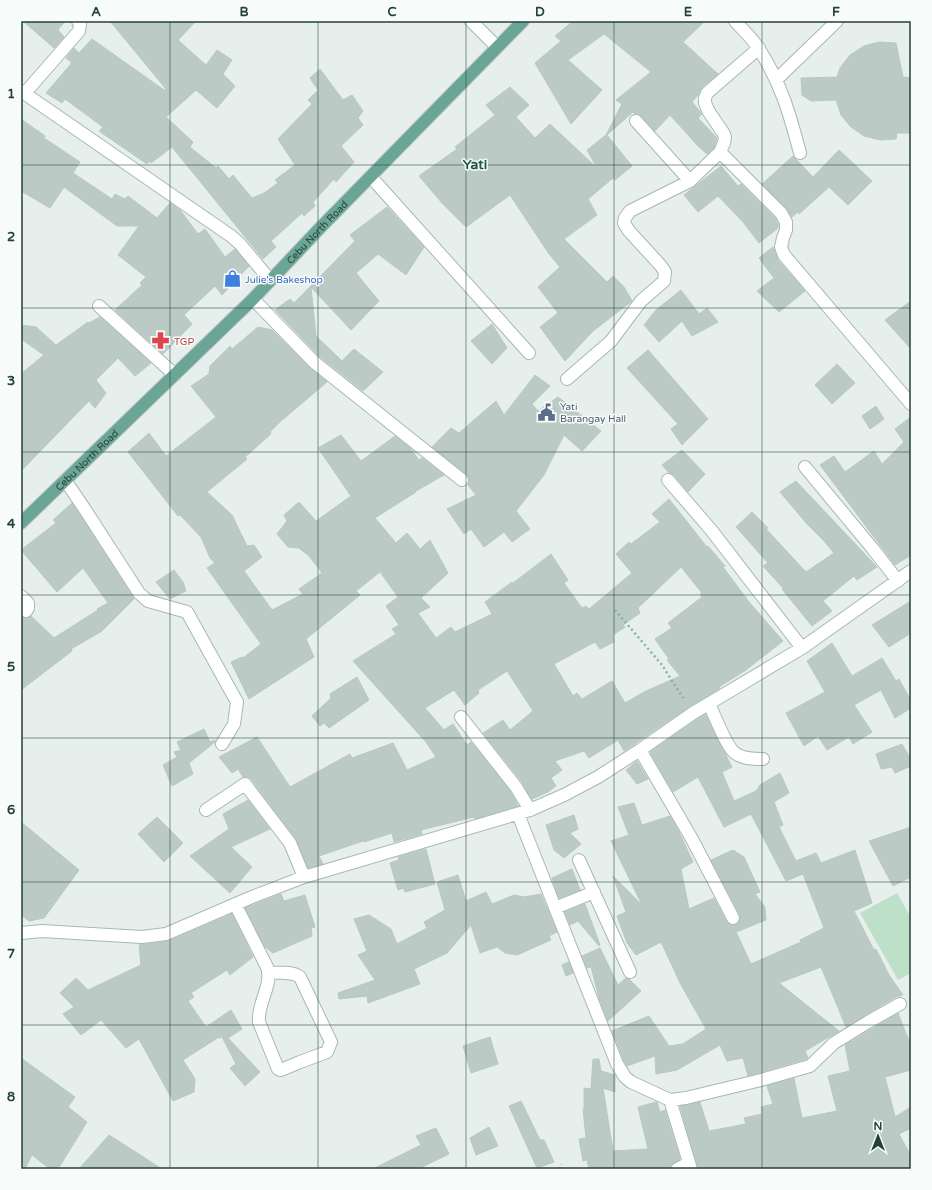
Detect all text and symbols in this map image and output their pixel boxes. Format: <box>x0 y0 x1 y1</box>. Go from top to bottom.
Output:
text: A <box>91 4 101 20</box>
text: B <box>239 4 249 20</box>
text: C <box>387 4 397 20</box>
text: D <box>535 4 545 20</box>
text: E <box>684 4 692 20</box>
text: F <box>832 4 840 20</box>
text: 1 <box>7 86 15 102</box>
district label: Yati <box>463 156 487 173</box>
street label: Cebu North Road <box>284 199 350 267</box>
text: 2 <box>7 229 15 245</box>
shop icon: Julie's Bakeshop <box>222 269 242 289</box>
place label: Julie's Bakeshop <box>245 274 323 286</box>
pharmacy icon: TGP <box>151 331 171 351</box>
place label: TGP <box>174 336 194 348</box>
text: 3 <box>7 373 15 389</box>
place label: Yati Barangay Hall <box>560 401 626 425</box>
public building icon: Yati Barangay Hall <box>537 402 557 422</box>
street label: Cebu North Road <box>53 427 121 494</box>
text: 4 <box>7 516 16 532</box>
text: 5 <box>7 659 15 675</box>
text: 6 <box>7 802 15 818</box>
text: 7 <box>7 946 15 962</box>
text: 8 <box>7 1089 15 1105</box>
north arrow <box>858 1116 898 1156</box>
text: N <box>874 1120 882 1133</box>

